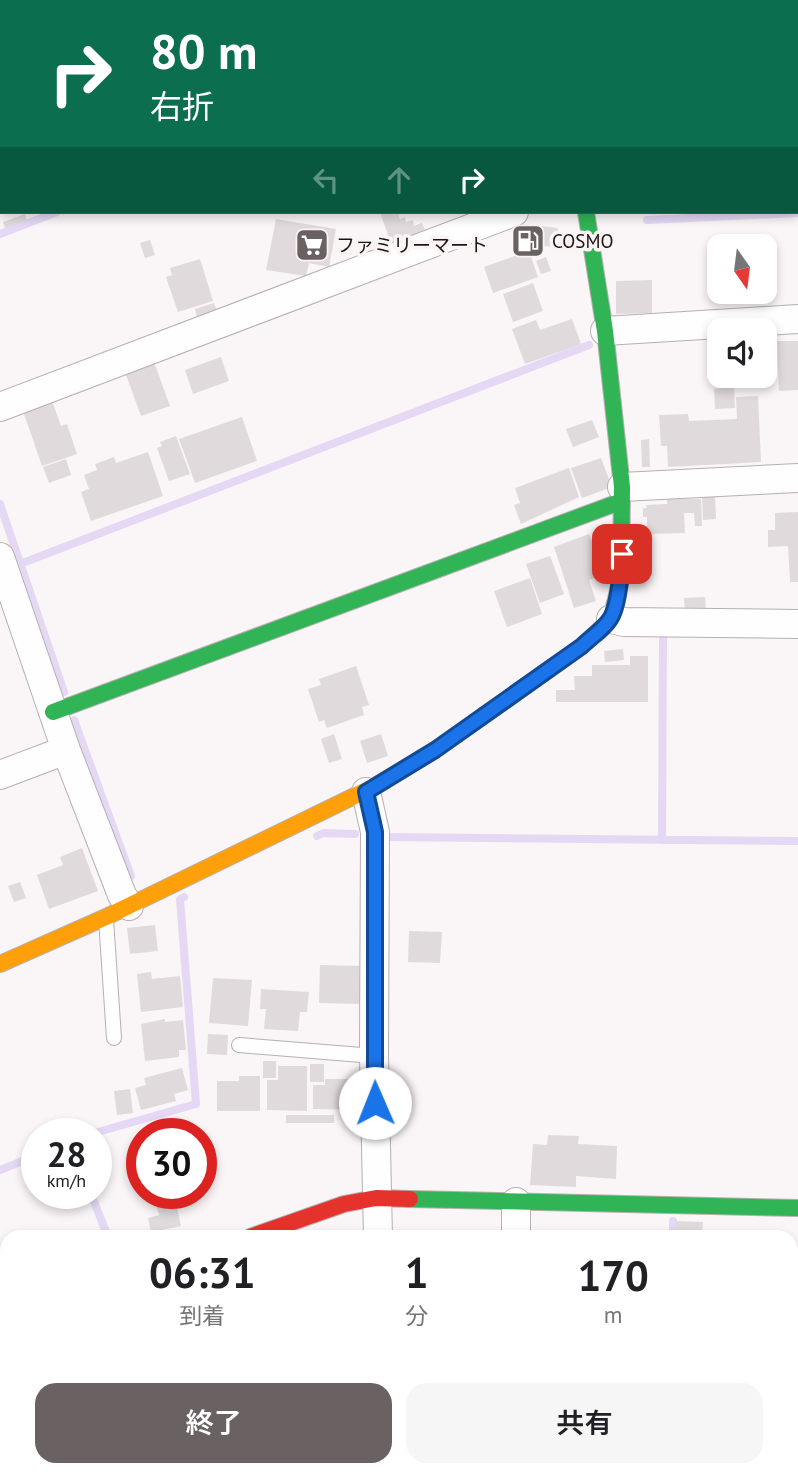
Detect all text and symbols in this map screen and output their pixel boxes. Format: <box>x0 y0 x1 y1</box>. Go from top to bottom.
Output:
text: 80 m <box>150 19 257 83</box>
icon: right <box>35 28 126 119</box>
text: 右折 <box>150 85 214 127</box>
icon: left <box>307 161 345 199</box>
icon: ahead <box>380 161 418 199</box>
icon: right <box>453 161 491 199</box>
fuel station icon: COSMO <box>509 222 547 260</box>
supermarket icon: ファミリーマート <box>293 226 331 264</box>
place label: COSMO <box>552 229 613 253</box>
place label: ファミリーマート <box>336 233 488 257</box>
north arrow <box>707 234 777 304</box>
map controls <box>707 234 777 388</box>
button: sound <box>707 318 777 388</box>
pin <box>592 524 652 584</box>
icon: arrive <box>603 535 641 573</box>
position arrow <box>338 1066 412 1140</box>
speed limit sign: 30 <box>126 1118 217 1209</box>
text: 28 <box>47 1131 86 1177</box>
text: km/h <box>47 1169 86 1192</box>
text: 06:31 <box>149 1245 256 1300</box>
text: 1 <box>405 1245 428 1300</box>
text: 170 <box>577 1248 649 1303</box>
text: m <box>604 1300 623 1329</box>
text: 到着 <box>179 1301 225 1330</box>
text: 分 <box>405 1301 428 1330</box>
button: 終了 <box>35 1383 392 1463</box>
button: 共有 <box>406 1383 763 1463</box>

